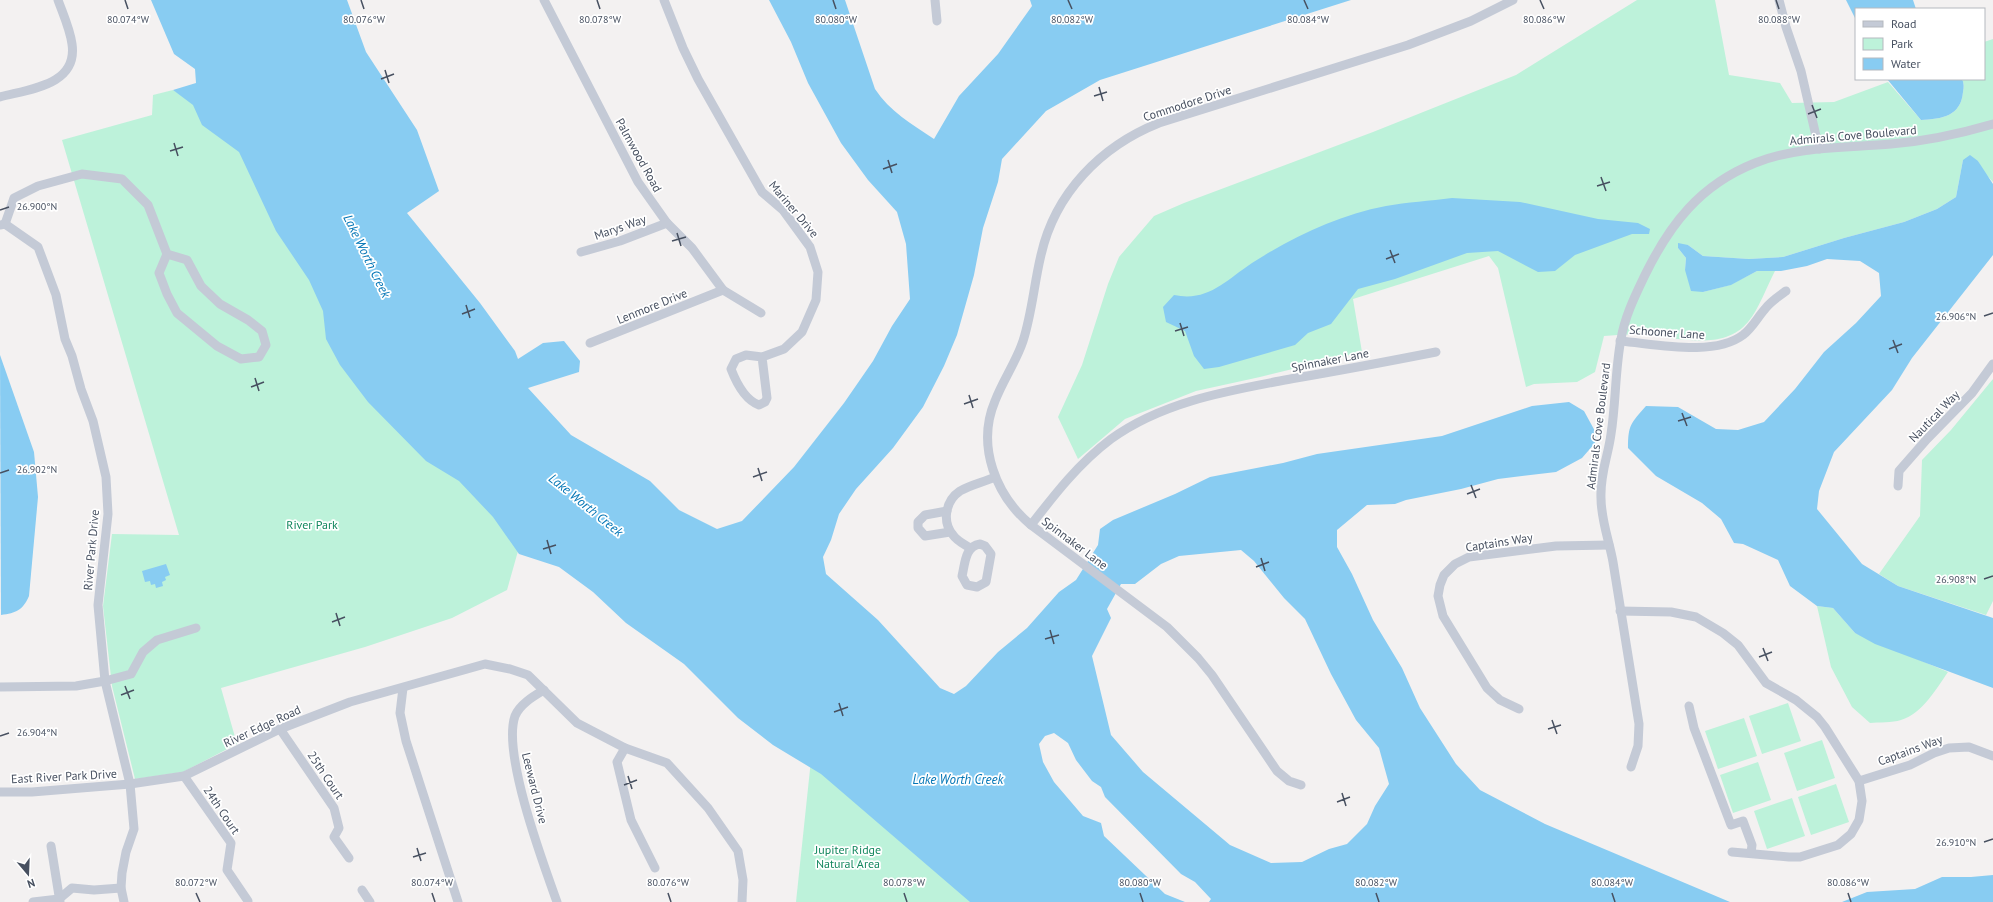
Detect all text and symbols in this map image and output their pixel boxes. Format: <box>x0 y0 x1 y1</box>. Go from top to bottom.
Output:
legend <box>1855 8 1985 80</box>
text: 80.074°W <box>107 13 150 26</box>
text: 80.076°W <box>343 13 386 26</box>
text: 80.078°W <box>579 13 622 26</box>
text: 80.080°W <box>815 13 858 26</box>
text: 80.082°W <box>1051 13 1094 26</box>
text: 80.084°W <box>1287 13 1330 26</box>
text: 80.086°W <box>1523 13 1566 26</box>
text: 80.088°W <box>1758 13 1801 26</box>
text: Road <box>1891 16 1916 31</box>
text: Park <box>1891 36 1913 51</box>
text: Water <box>1891 56 1921 71</box>
street label: Commodore Drive <box>1141 82 1233 124</box>
street label: Palmwood Road <box>613 115 665 195</box>
street label: Admirals Cove Boulevard <box>1789 122 1917 148</box>
street label: Mariner Drive <box>766 178 822 240</box>
text: 26.900°N <box>17 200 57 213</box>
water label: Lake Worth Creek <box>339 211 395 302</box>
street label: Marys Way <box>592 211 648 243</box>
street label: Lenmore Drive <box>615 285 689 327</box>
text: 26.906°N <box>1936 310 1976 323</box>
street label: Schooner Lane <box>1629 322 1705 342</box>
street label: Spinnaker Lane <box>1290 345 1370 375</box>
street label: Admirals Cove Boulevard <box>1583 362 1613 490</box>
street label: Nautical Way <box>1905 387 1963 445</box>
text: 26.902°N <box>17 463 57 476</box>
water label: Lake Worth Creek <box>545 470 628 541</box>
street label: River Park Drive <box>80 509 102 591</box>
street label: Spinnaker Lane <box>1039 513 1111 573</box>
park label: River Park <box>286 517 338 532</box>
street label: Captains Way <box>1464 529 1534 555</box>
text: 26.908°N <box>1936 573 1976 586</box>
street label: River Edge Road <box>221 702 303 750</box>
text: 26.904°N <box>17 726 57 739</box>
street label: Captains Way <box>1876 731 1945 769</box>
street label: 25th Court <box>304 748 348 802</box>
street label: Leeward Drive <box>519 751 551 825</box>
street label: East River Park Drive <box>11 766 117 786</box>
water label: Lake Worth Creek <box>913 771 1005 788</box>
street label: 24th Court <box>200 783 244 837</box>
text: 26.910°N <box>1936 836 1976 849</box>
park label: Jupiter Ridge Natural Area <box>814 842 881 871</box>
north arrow <box>8 854 48 894</box>
text: N <box>26 876 37 891</box>
text: 80.072°W <box>175 876 218 889</box>
text: 80.074°W <box>411 876 454 889</box>
text: 80.076°W <box>647 876 690 889</box>
text: 80.078°W <box>883 876 926 889</box>
text: 80.080°W <box>1119 876 1162 889</box>
text: 80.082°W <box>1355 876 1398 889</box>
text: 80.084°W <box>1591 876 1634 889</box>
text: 80.086°W <box>1827 876 1870 889</box>

